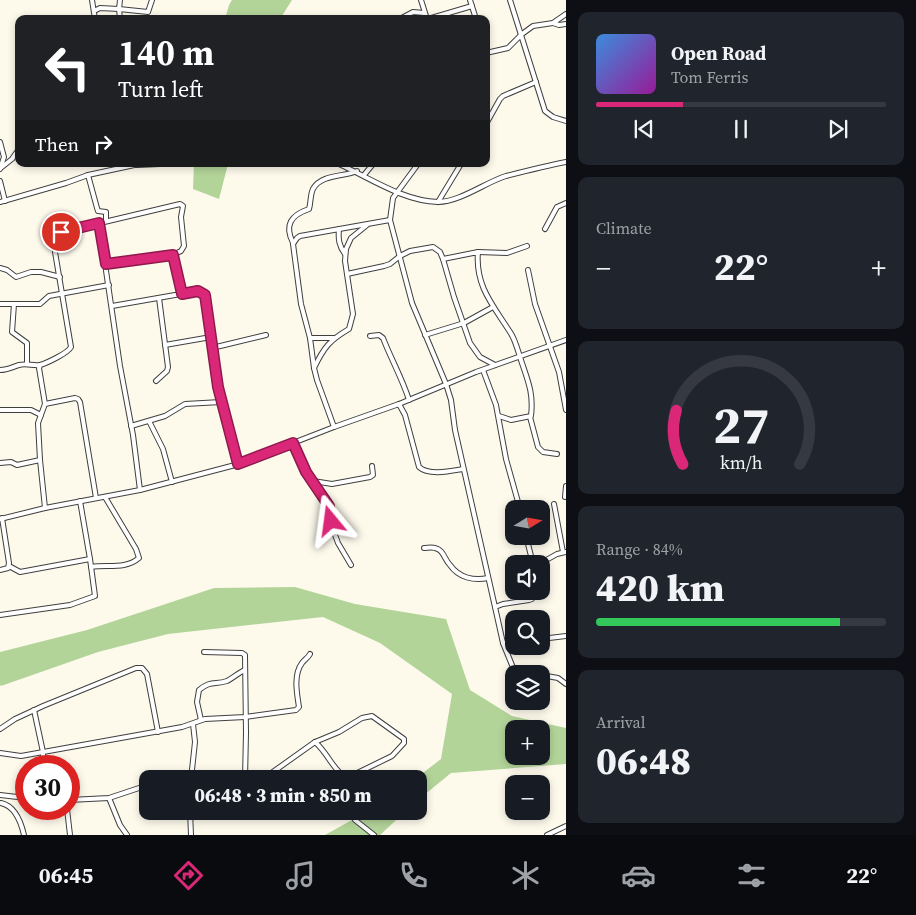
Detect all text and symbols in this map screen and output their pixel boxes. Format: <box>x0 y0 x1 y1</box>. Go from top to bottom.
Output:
text: 140 m <box>118 29 214 77</box>
icon: left <box>35 35 100 100</box>
text: Open Road <box>671 40 766 66</box>
text: Tom Ferris <box>671 66 749 88</box>
text: Turn left <box>118 74 203 104</box>
icon: previous <box>630 115 658 143</box>
icon: pause <box>727 115 755 143</box>
icon: next <box>824 115 852 143</box>
icon: right <box>89 130 117 158</box>
text: Then <box>35 131 79 157</box>
pin <box>40 211 82 253</box>
text: Climate <box>596 217 652 239</box>
icon: arrive <box>47 218 75 246</box>
text: 22° <box>714 241 768 293</box>
text: − <box>596 249 611 287</box>
text: + <box>871 249 886 287</box>
text: 27 <box>713 389 769 460</box>
text: km/h <box>720 450 763 475</box>
position arrow <box>304 494 356 546</box>
north arrow <box>505 500 550 545</box>
map controls <box>505 500 550 820</box>
text: Range · 84% <box>596 538 683 560</box>
button: sound <box>505 555 550 600</box>
text: 420 km <box>596 562 724 614</box>
button: search <box>505 610 550 655</box>
button: layers <box>505 665 550 710</box>
text: Arrival <box>596 711 645 733</box>
button: + <box>505 720 550 765</box>
text: 06:48 <box>596 735 691 787</box>
speed limit sign: 30 <box>15 755 80 820</box>
button: − <box>505 775 550 820</box>
text: 06:48 · 3 min · 850 m <box>194 782 372 808</box>
icon: directions <box>171 858 206 893</box>
icon: music <box>283 858 318 893</box>
icon: phone <box>396 858 431 893</box>
icon: climate <box>508 858 543 893</box>
icon: car <box>621 858 656 893</box>
icon: filters <box>734 858 769 893</box>
text: 06:45 <box>39 860 93 890</box>
text: 22° <box>846 860 877 890</box>

